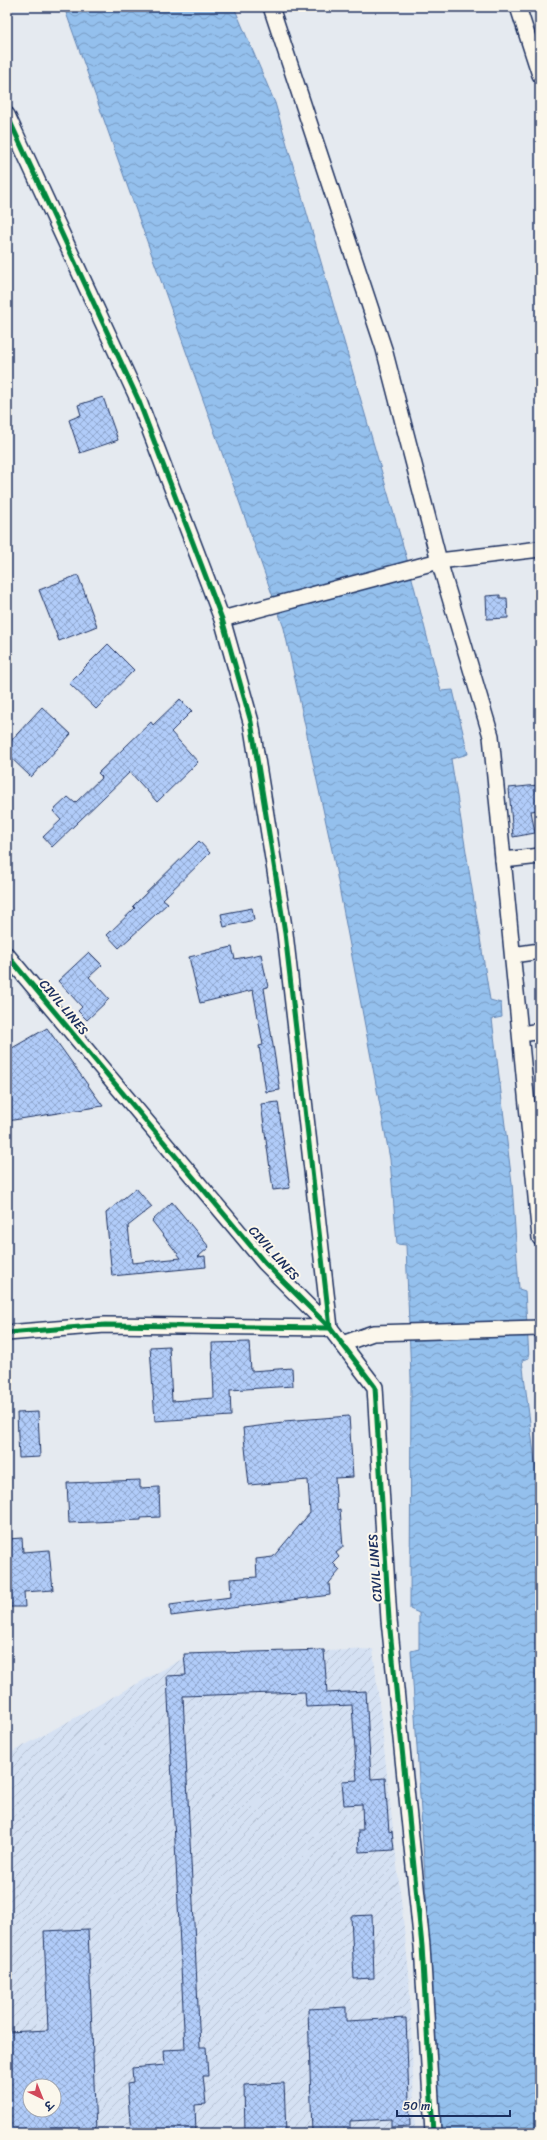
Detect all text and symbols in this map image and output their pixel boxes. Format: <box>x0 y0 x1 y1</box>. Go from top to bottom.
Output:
street label: CIVIL LINES <box>33 974 95 1040</box>
street label: CIVIL LINES <box>243 1220 305 1286</box>
street label: CIVIL LINES <box>361 1533 389 1603</box>
north arrow <box>22 2078 62 2118</box>
scale bar <box>397 2092 510 2118</box>
text: उ <box>38 2095 58 2116</box>
text: 50 m <box>403 2095 430 2117</box>

